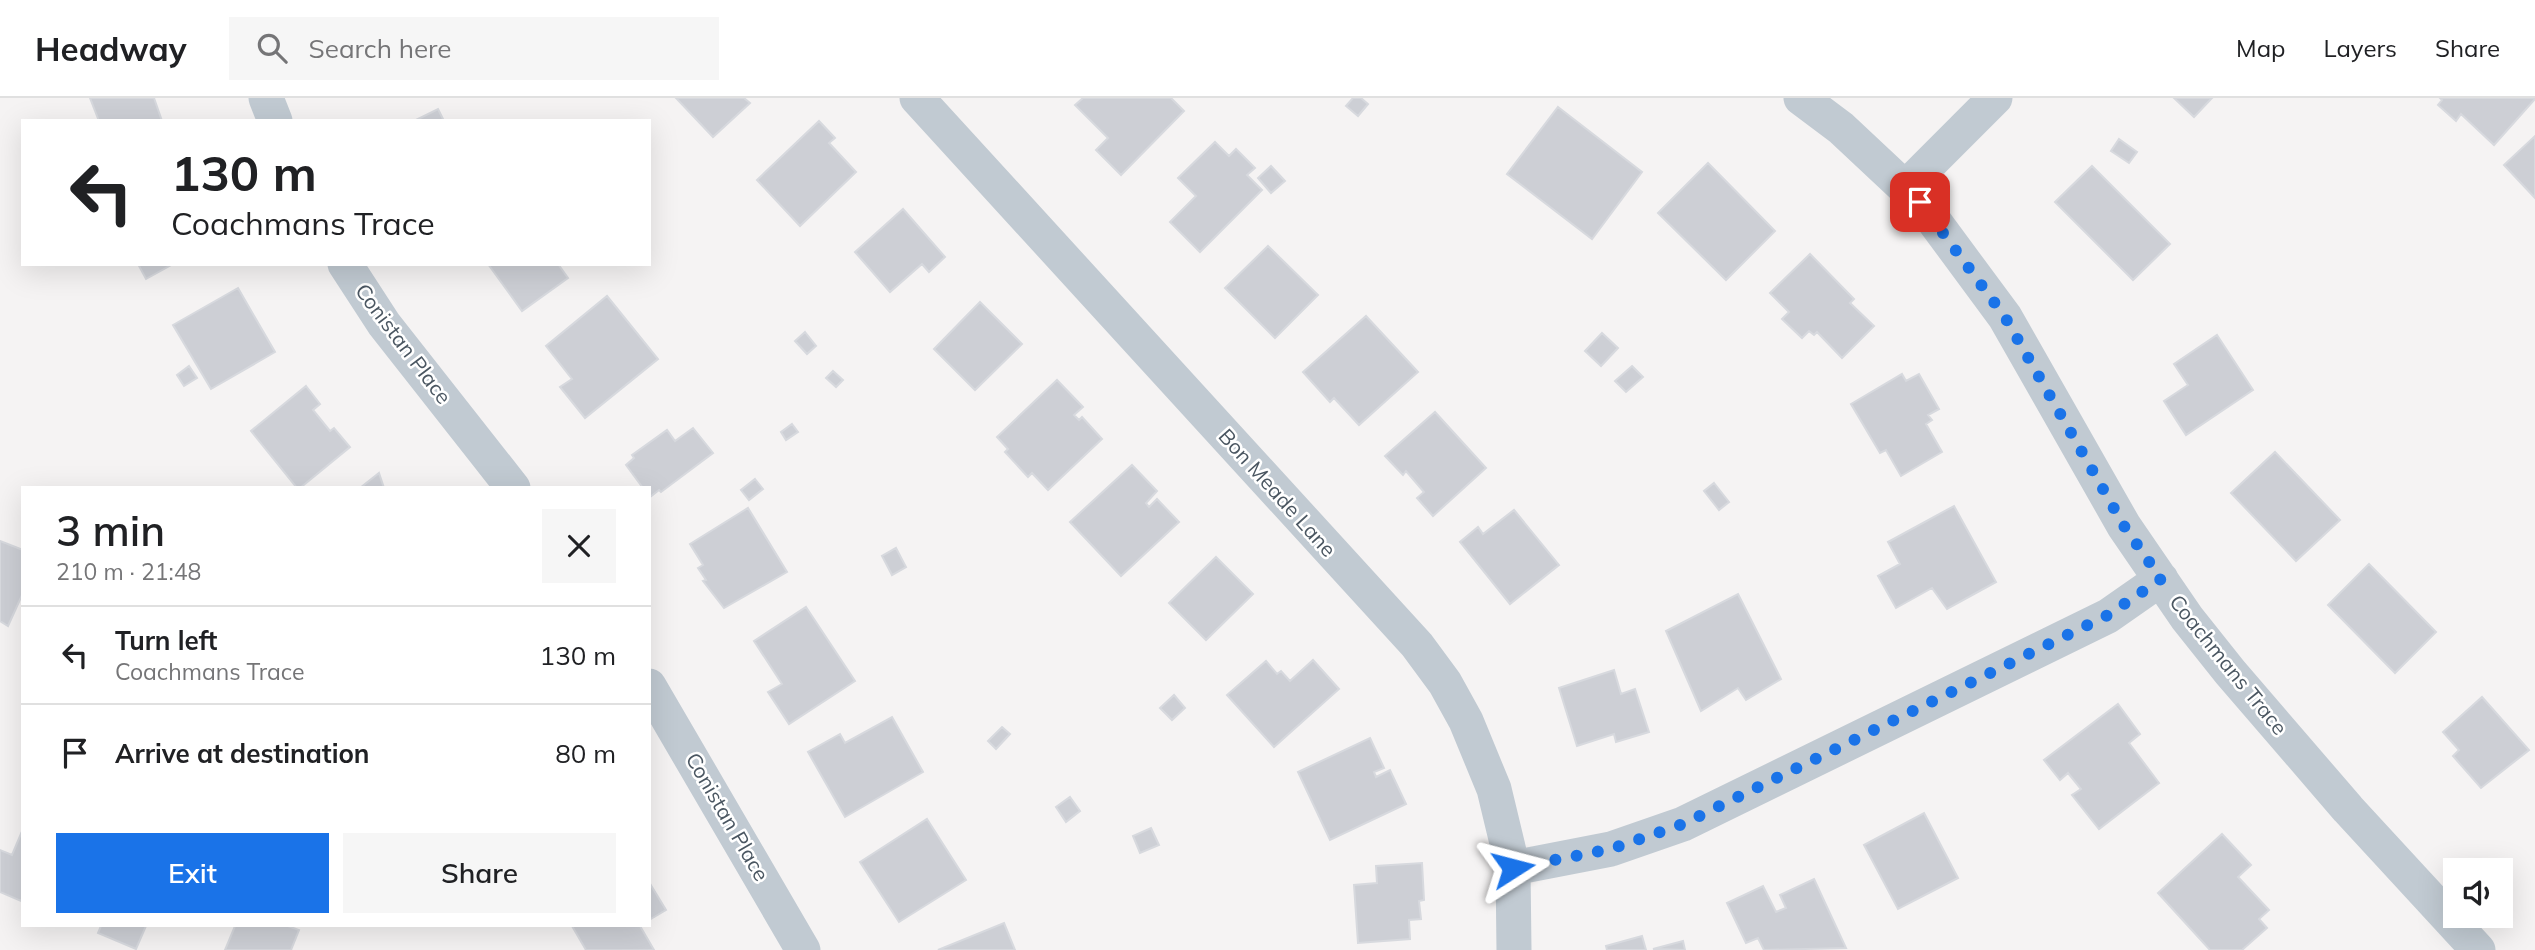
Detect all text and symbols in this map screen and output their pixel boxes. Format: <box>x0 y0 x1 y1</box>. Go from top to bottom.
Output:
search box <box>229 17 719 80</box>
text: Headway <box>35 28 187 69</box>
icon: search <box>253 29 291 67</box>
text: Search here <box>309 32 451 65</box>
text: Map <box>2236 33 2285 63</box>
text: Layers <box>2323 33 2397 63</box>
text: Share <box>2435 33 2500 63</box>
text: 130 m <box>171 142 317 203</box>
icon: left <box>56 147 147 238</box>
pin <box>1890 172 1950 232</box>
icon: arrive <box>1901 183 1939 221</box>
text: Coachmans Trace <box>171 203 435 243</box>
street label: Conistan Place <box>350 278 457 409</box>
street label: Bon Meade Lane <box>1213 423 1342 562</box>
text: 3 min <box>56 504 165 557</box>
button: close <box>542 509 616 583</box>
text: 210 m · 21:48 <box>56 557 201 586</box>
street label: Coachmans Trace <box>2164 589 2293 740</box>
text: Turn left <box>115 624 217 657</box>
icon: left <box>56 636 94 674</box>
text: 130 m <box>540 639 616 672</box>
text: Coachmans Trace <box>115 657 304 686</box>
icon: arrive <box>56 734 94 772</box>
text: Arrive at destination <box>115 737 370 770</box>
text: 80 m <box>555 737 616 770</box>
street label: Conistan Place <box>681 748 775 885</box>
position arrow <box>1476 831 1550 905</box>
button: Exit <box>56 833 329 913</box>
button: Share <box>343 833 616 913</box>
map controls <box>2443 858 2513 928</box>
button: sound <box>2443 858 2513 928</box>

